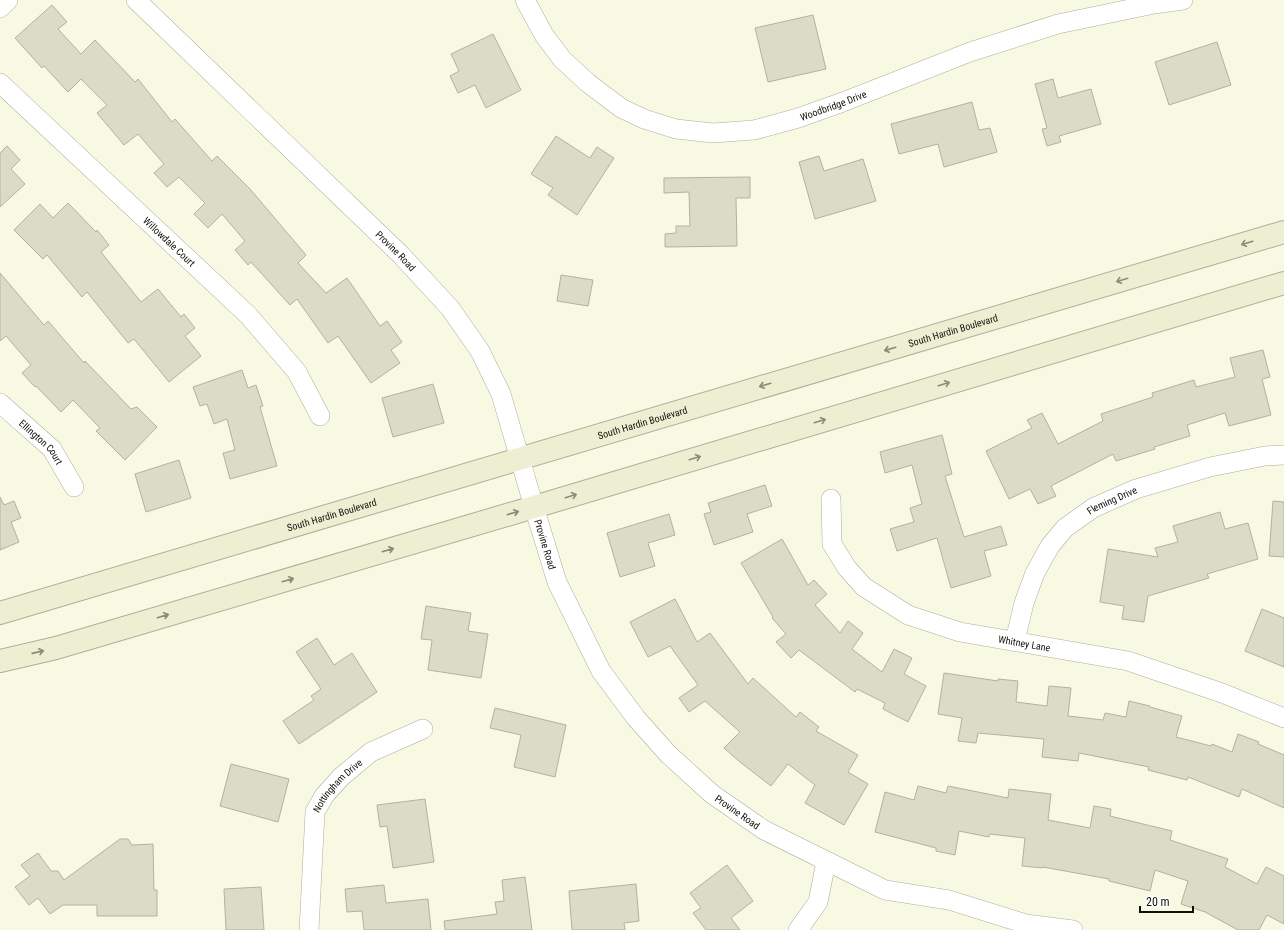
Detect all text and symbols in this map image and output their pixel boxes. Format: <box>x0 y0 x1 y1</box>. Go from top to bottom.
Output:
street label: Woodbridge Drive <box>799 88 868 123</box>
street label: Willowdale Court <box>141 215 197 269</box>
street label: Provine Road <box>373 229 418 273</box>
one-way arrow <box>1240 240 1253 247</box>
one-way arrow <box>1116 277 1129 284</box>
street label: South Hardin Boulevard <box>907 312 999 349</box>
one-way arrow <box>884 346 897 353</box>
one-way arrow <box>938 380 951 387</box>
one-way arrow <box>759 382 772 389</box>
street label: South Hardin Boulevard <box>596 404 689 441</box>
one-way arrow <box>813 417 826 424</box>
street label: Ellington Court <box>17 418 65 467</box>
one-way arrow <box>689 454 702 461</box>
street label: Fleming Drive <box>1085 484 1139 517</box>
one-way arrow <box>564 492 577 499</box>
street label: South Hardin Boulevard <box>286 497 378 534</box>
one-way arrow <box>506 509 519 516</box>
street label: Provine Road <box>532 518 558 571</box>
one-way arrow <box>381 546 394 553</box>
one-way arrow <box>281 576 294 583</box>
one-way arrow <box>156 612 169 619</box>
street label: Whitney Lane <box>997 634 1052 654</box>
one-way arrow <box>31 647 44 655</box>
street label: Nottingham Drive <box>311 757 365 815</box>
street label: Provine Road <box>713 793 762 831</box>
scale bar <box>1140 888 1193 914</box>
text: 20 m <box>1146 895 1170 909</box>

